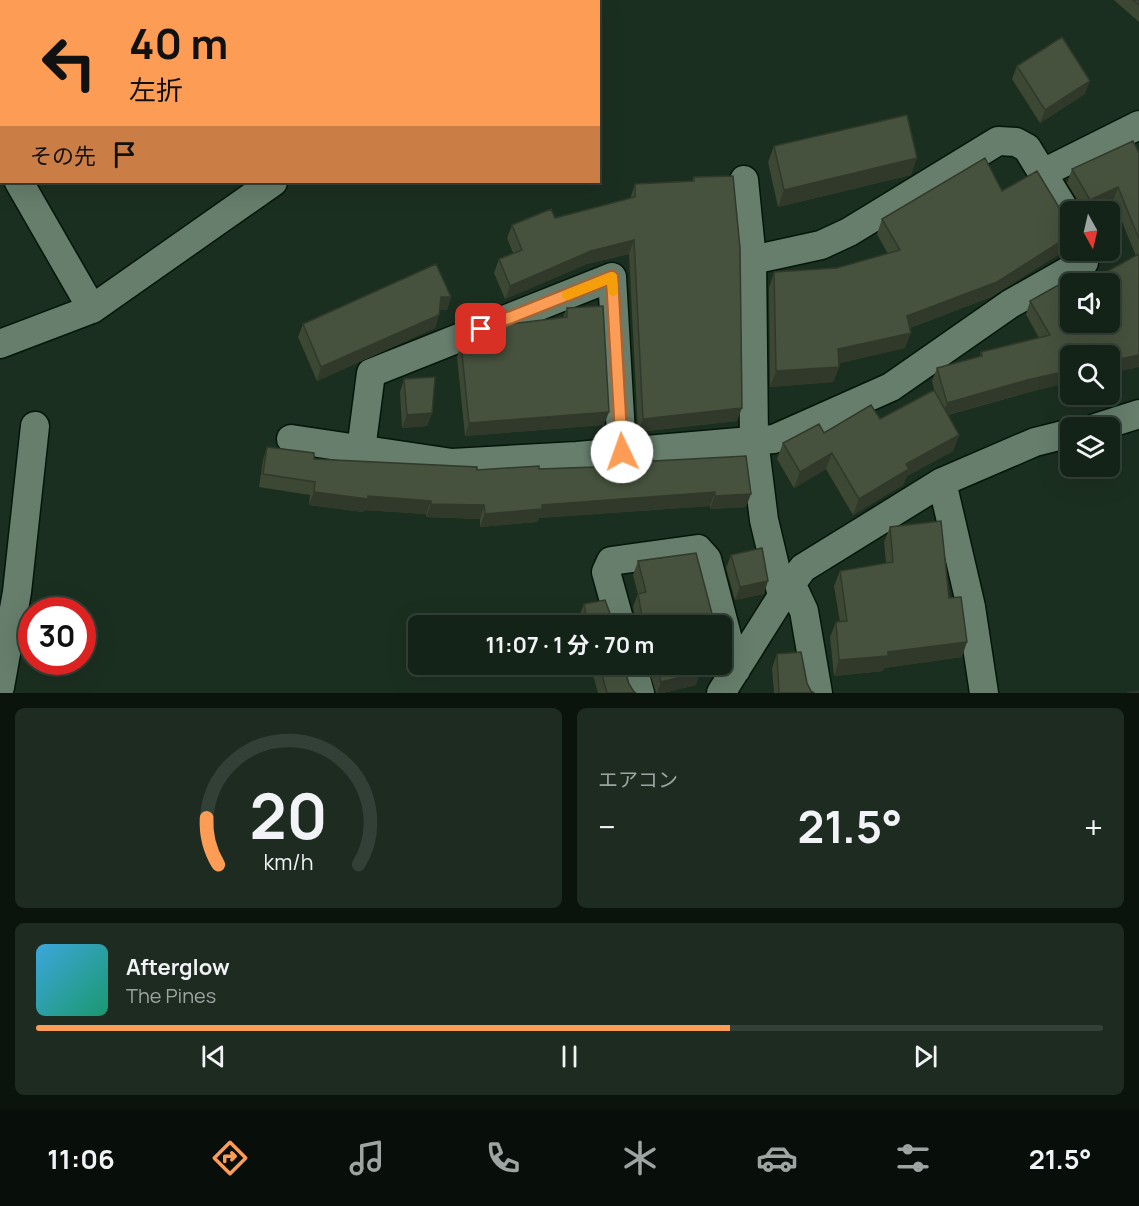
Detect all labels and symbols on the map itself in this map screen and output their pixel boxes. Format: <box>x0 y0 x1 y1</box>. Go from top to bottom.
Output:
north arrow <box>1060 201 1120 261</box>
pin <box>455 303 506 354</box>
position arrow <box>590 420 654 484</box>
speed limit sign: 30 <box>18 597 96 675</box>

